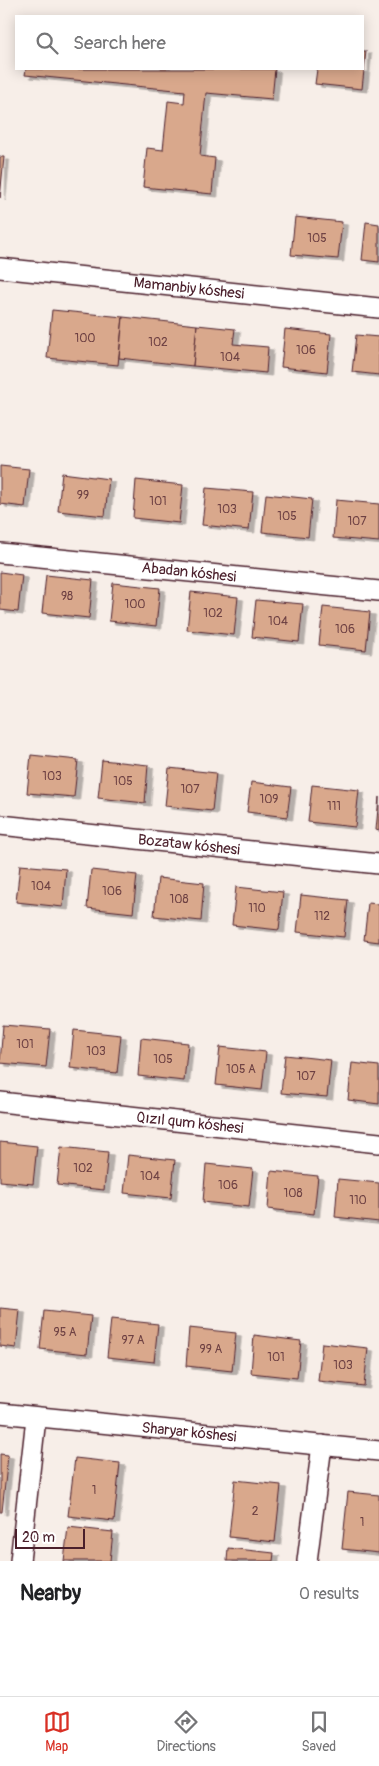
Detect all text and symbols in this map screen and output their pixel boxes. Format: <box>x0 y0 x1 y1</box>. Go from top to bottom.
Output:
search box <box>15 15 364 70</box>
icon: search <box>33 29 61 57</box>
text: Search here <box>73 31 166 55</box>
house number: 105 <box>307 231 327 246</box>
street label: Mamanbiy kóshesi <box>133 273 245 303</box>
house number: 100 <box>74 331 96 346</box>
house number: 102 <box>148 335 168 350</box>
house number: 106 <box>296 343 316 358</box>
house number: 104 <box>220 350 240 365</box>
house number: 99 <box>77 488 89 503</box>
house number: 101 <box>149 494 167 509</box>
house number: 103 <box>217 502 237 517</box>
house number: 105 <box>277 509 297 524</box>
house number: 107 <box>347 514 367 529</box>
street label: Abadan kóshesi <box>141 558 237 586</box>
house number: 98 <box>61 589 73 604</box>
house number: 100 <box>124 597 146 612</box>
house number: 102 <box>203 606 223 621</box>
house number: 104 <box>268 614 288 629</box>
house number: 106 <box>335 622 355 637</box>
house number: 103 <box>42 769 62 784</box>
house number: 105 <box>113 774 133 789</box>
house number: 107 <box>180 782 200 797</box>
house number: 109 <box>259 792 279 807</box>
house number: 111 <box>327 799 341 814</box>
street label: Bozataw kóshesi <box>137 830 241 859</box>
house number: 104 <box>31 879 51 894</box>
house number: 106 <box>102 884 122 899</box>
house number: 108 <box>170 892 188 907</box>
house number: 110 <box>248 901 266 916</box>
house number: 112 <box>314 909 330 924</box>
house number: 101 <box>16 1037 34 1052</box>
house number: 103 <box>86 1044 106 1059</box>
house number: 105 <box>153 1052 173 1067</box>
house number: 105 А <box>226 1062 256 1077</box>
house number: 107 <box>296 1069 316 1084</box>
street label: Qızıl qum kóshesi <box>135 1107 245 1138</box>
house number: 102 <box>73 1161 93 1176</box>
house number: 104 <box>140 1169 160 1184</box>
house number: 106 <box>218 1178 238 1193</box>
house number: 108 <box>284 1186 302 1201</box>
house number: 110 <box>349 1193 367 1208</box>
house number: 95 А <box>53 1325 77 1340</box>
house number: 97 А <box>122 1333 145 1348</box>
house number: 99 А <box>200 1342 223 1357</box>
house number: 101 <box>267 1350 285 1365</box>
house number: 103 <box>333 1358 353 1373</box>
street label: Sharyar kóshesi <box>141 1418 238 1446</box>
house number: 1 <box>92 1483 96 1498</box>
house number: 2 <box>252 1504 259 1519</box>
house number: 1 <box>360 1515 364 1530</box>
scale bar <box>15 1526 85 1549</box>
text: 20 m <box>22 1529 55 1546</box>
text: Nearby <box>20 1580 81 1607</box>
text: 0 results <box>299 1584 359 1604</box>
tab: Map <box>43 1708 71 1755</box>
tab: Directions <box>156 1708 216 1755</box>
tab: Saved <box>301 1708 336 1755</box>

